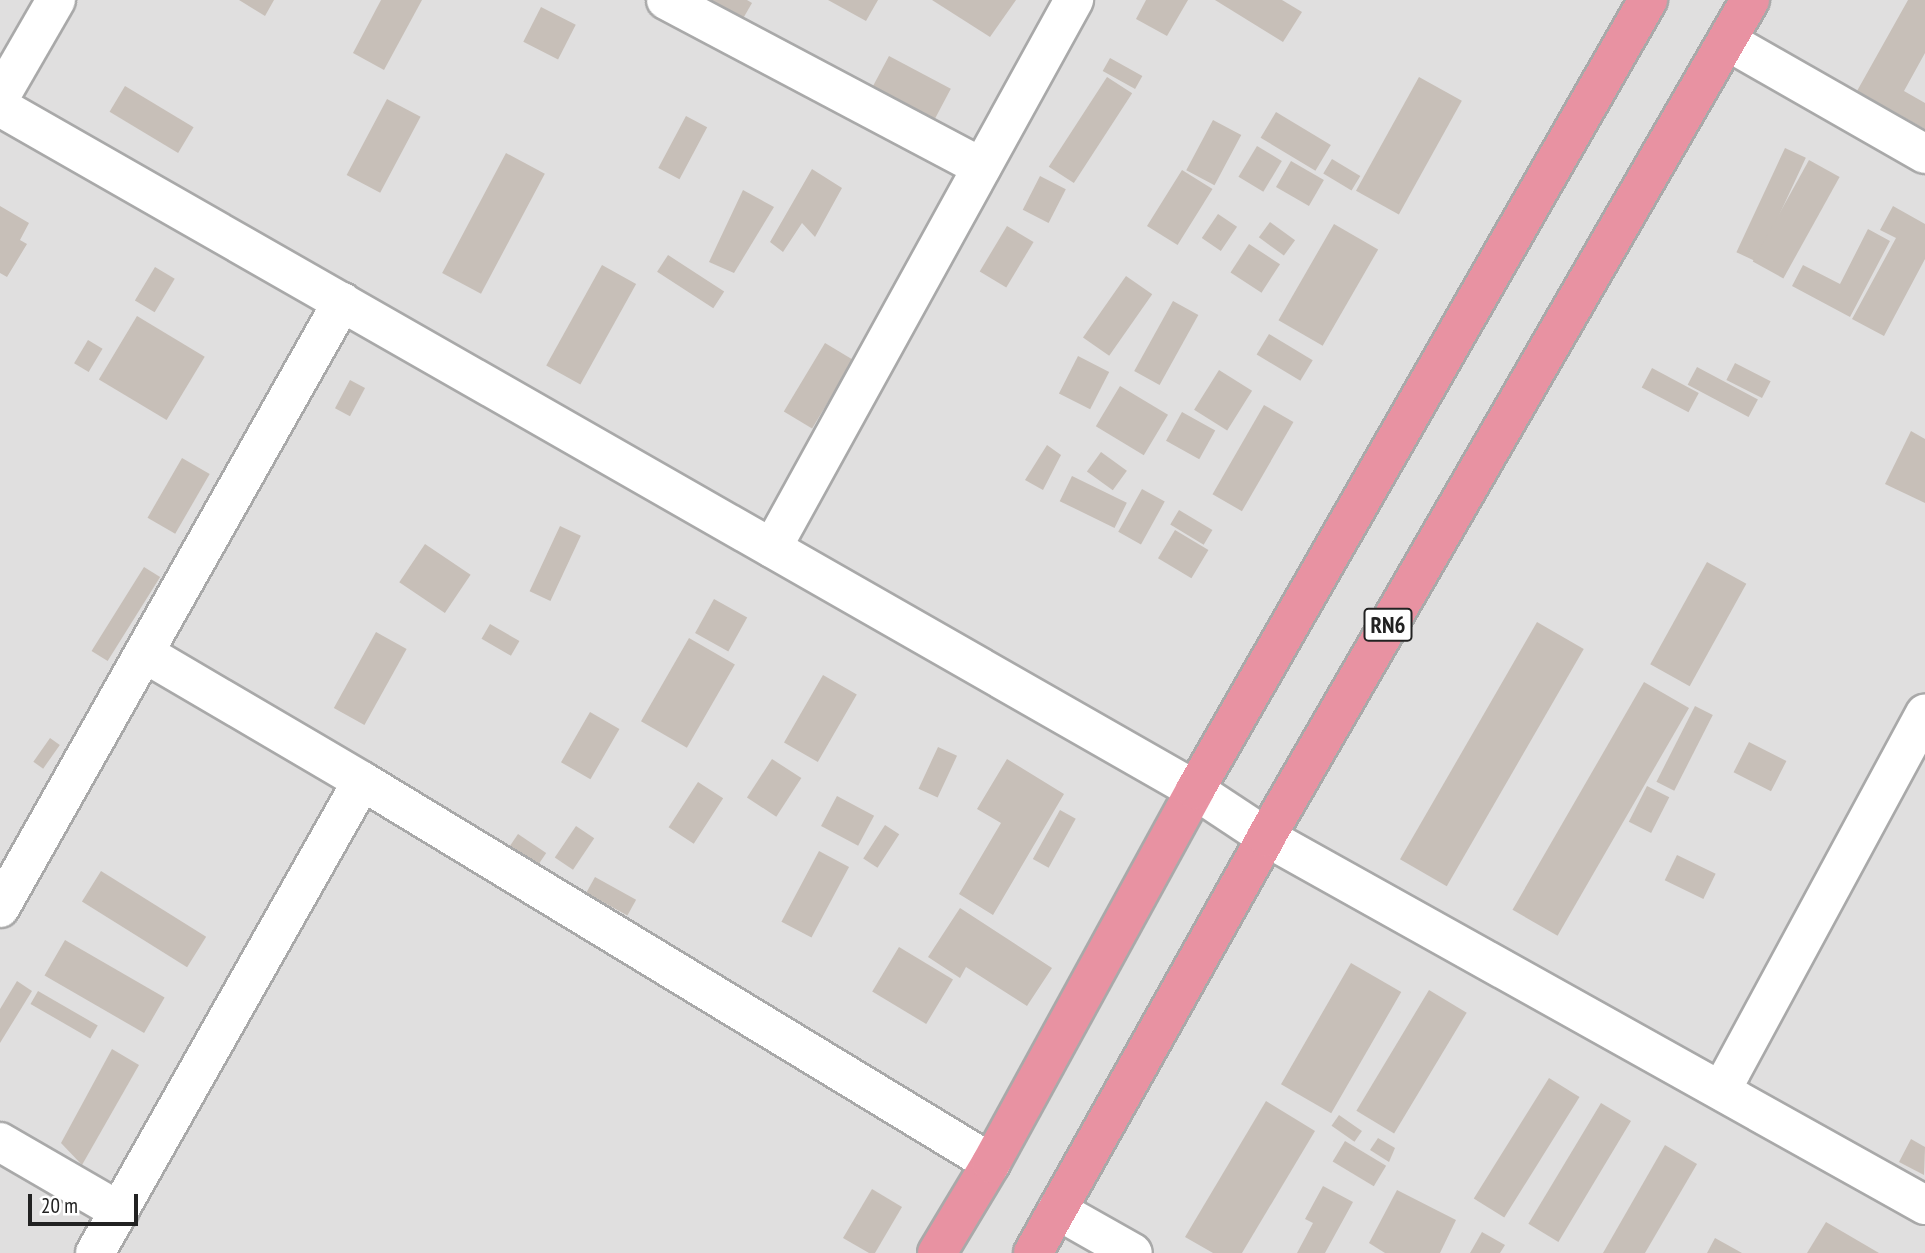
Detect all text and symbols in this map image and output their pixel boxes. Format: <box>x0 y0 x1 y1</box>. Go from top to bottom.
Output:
road number: RN6 <box>1364 606 1412 645</box>
scale bar <box>32 1180 142 1224</box>
text: 20 m <box>41 1192 78 1219</box>

